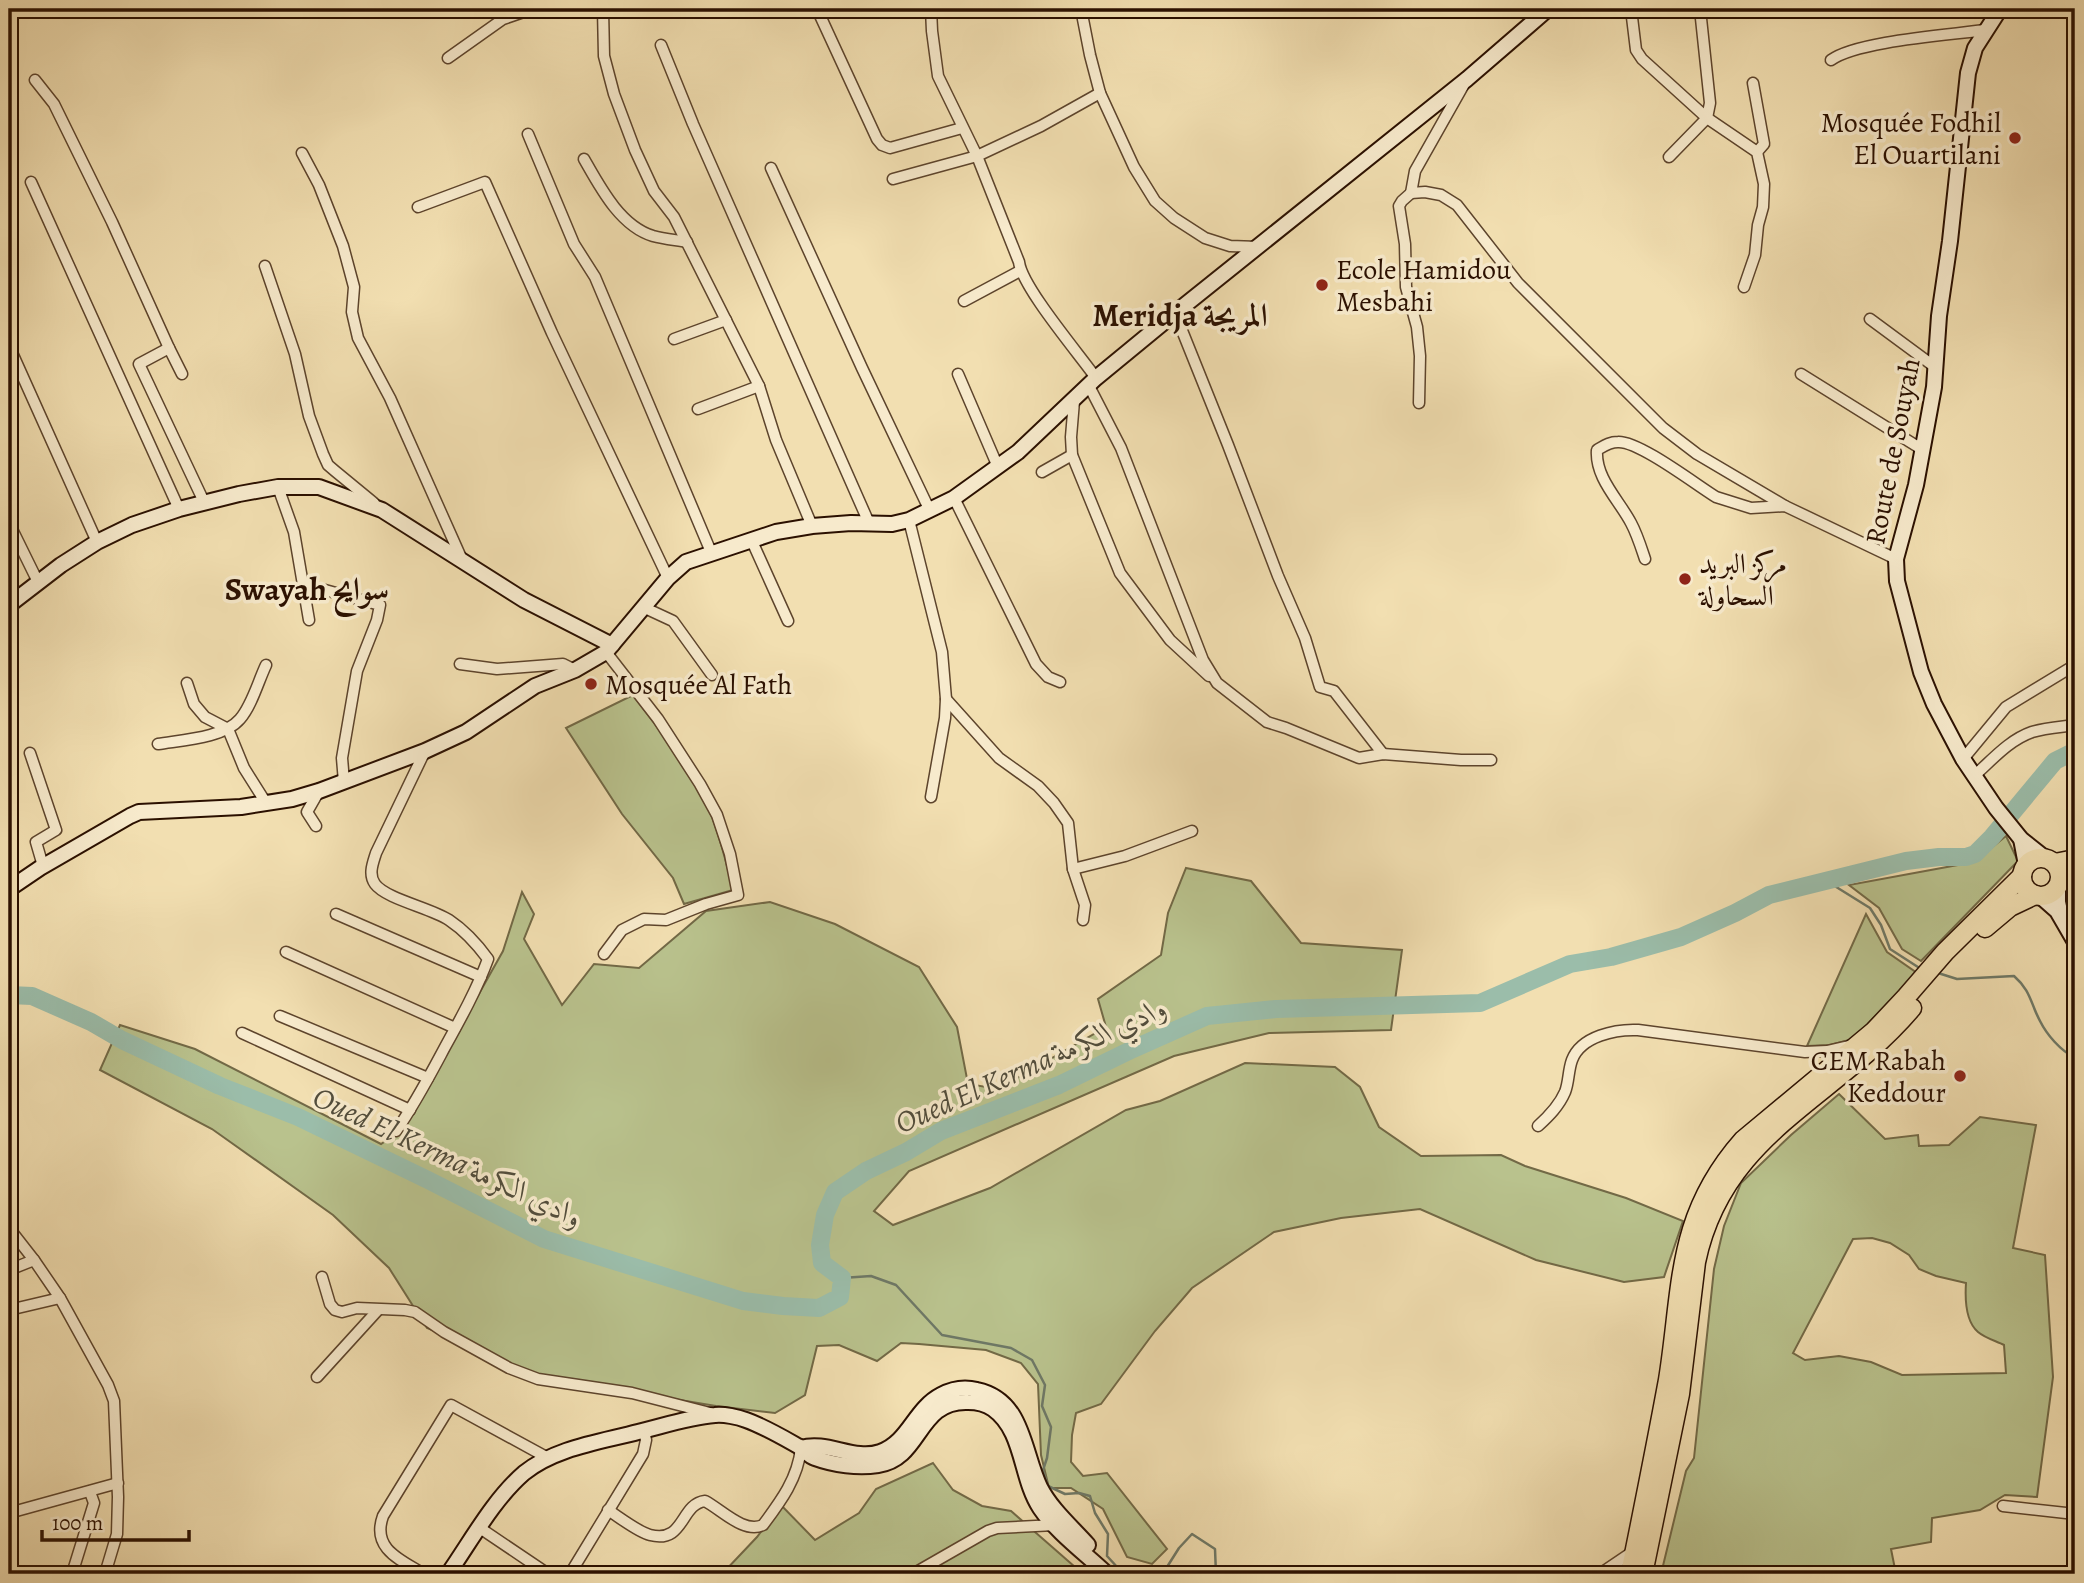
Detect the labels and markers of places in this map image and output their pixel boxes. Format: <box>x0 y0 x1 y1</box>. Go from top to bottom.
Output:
place label: Mosquée Fodhil El Ouartilani <box>1821 104 2001 174</box>
marker: Mosquée Fodhil El Ouartilani <box>2007 130 2023 146</box>
place label: Ecole Hamidou Mesbahi <box>1336 251 1512 321</box>
marker: Ecole Hamidou Mesbahi <box>1314 277 1330 293</box>
place label: مركز البريد السحاولة <box>1697 545 1787 615</box>
marker: مركز البريد السحاولة <box>1677 571 1693 587</box>
place label: Mosquée Al Fath <box>605 666 792 704</box>
marker: Mosquée Al Fath <box>583 676 599 692</box>
place label: CEM Rabah Keddour <box>1811 1042 1946 1112</box>
marker: CEM Rabah Keddour <box>1952 1068 1968 1084</box>

